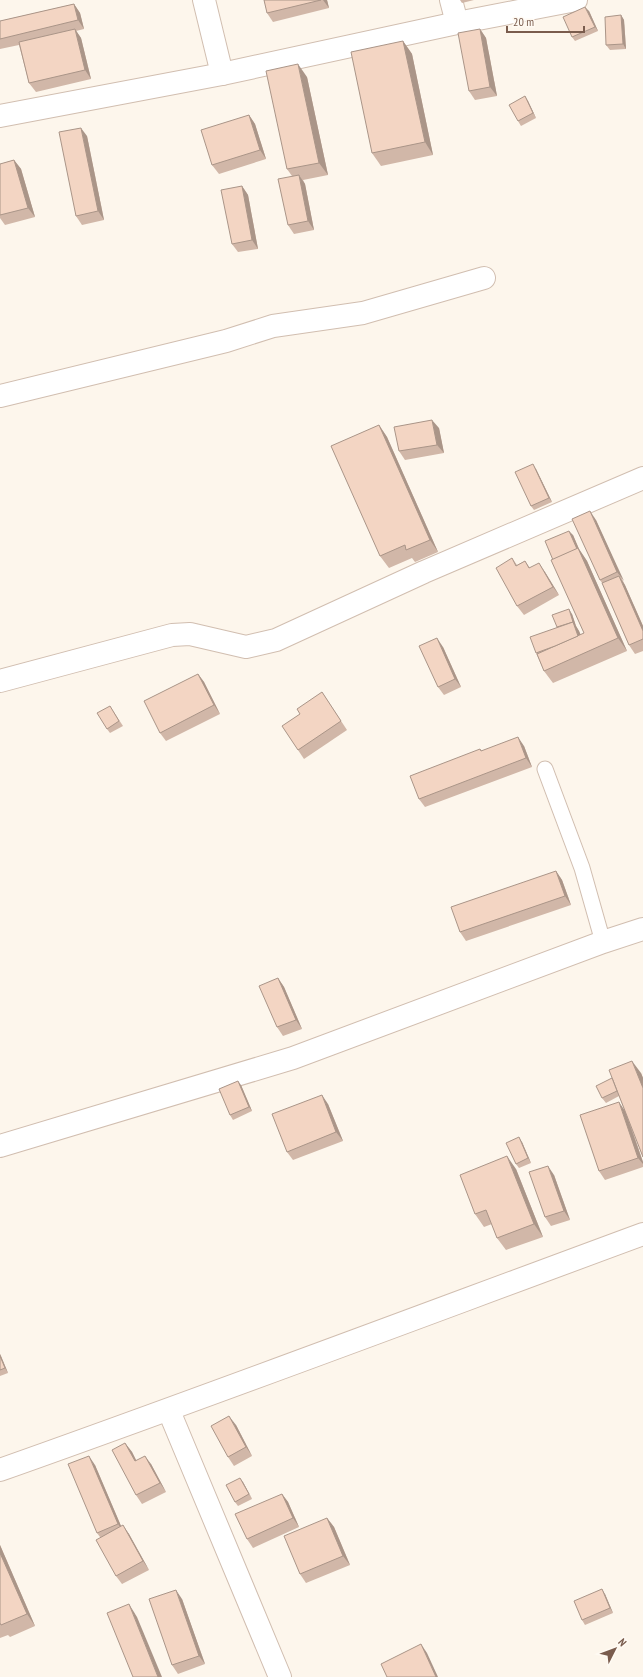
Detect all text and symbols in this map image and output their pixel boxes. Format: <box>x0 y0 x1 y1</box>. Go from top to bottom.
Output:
scale bar <box>507 8 584 34</box>
text: 20 m <box>513 14 534 29</box>
north arrow <box>595 1629 635 1669</box>
text: N <box>615 1635 630 1649</box>

